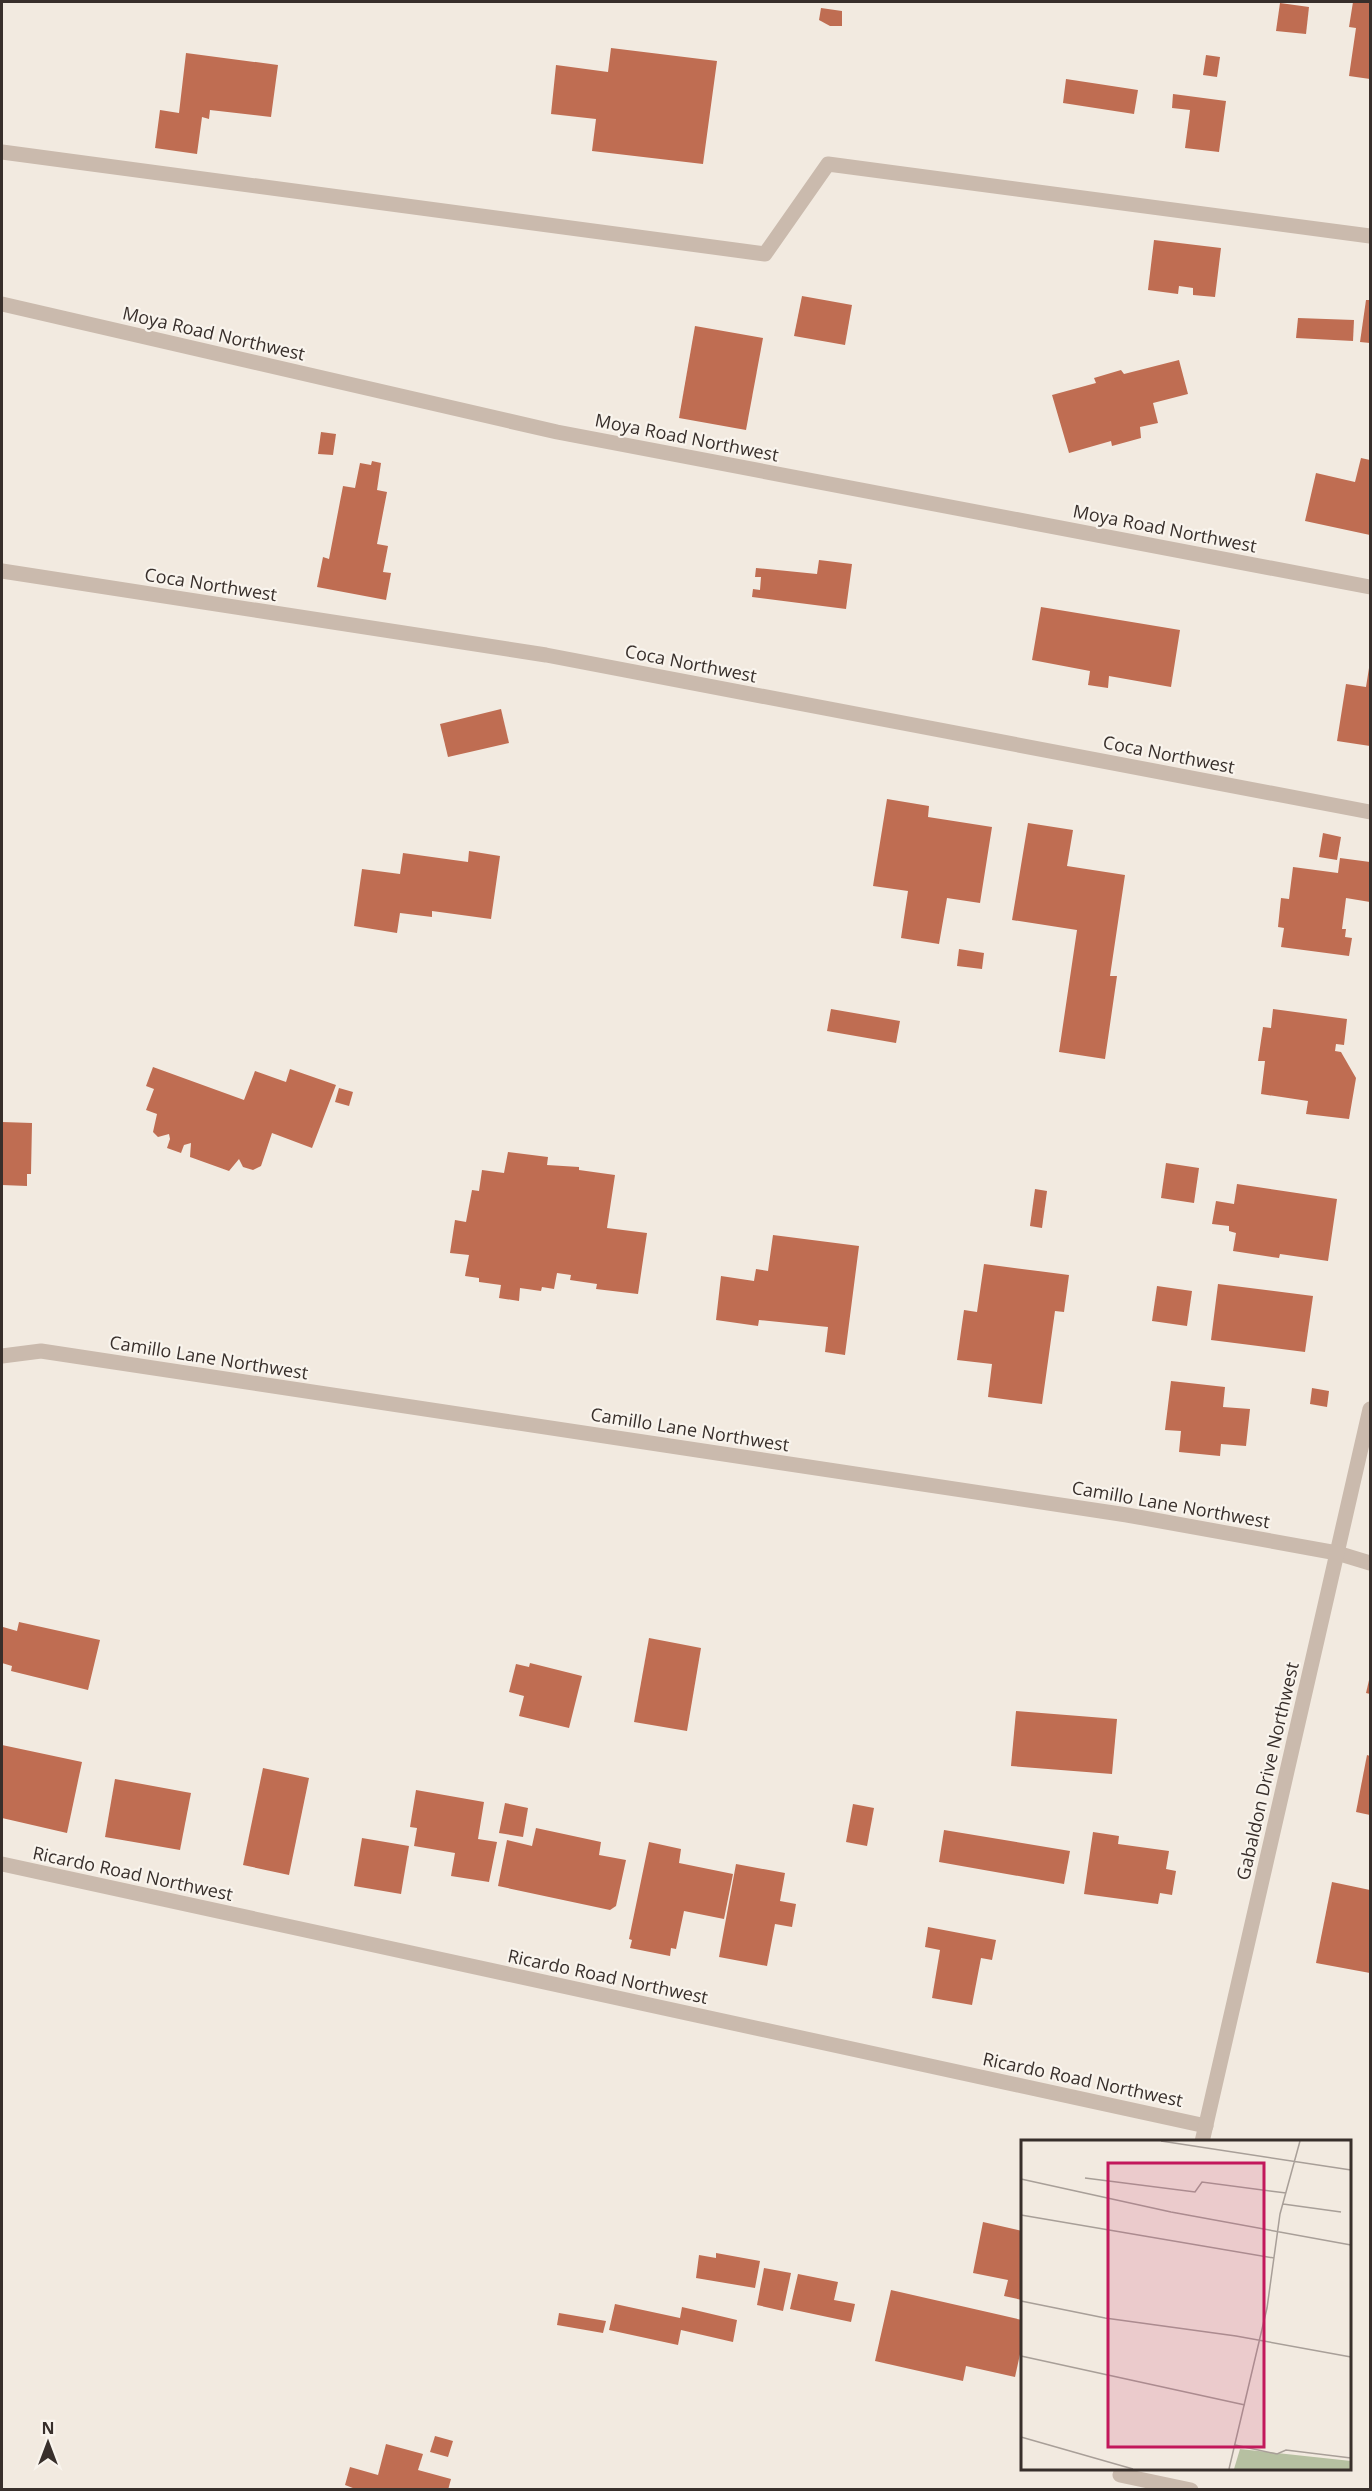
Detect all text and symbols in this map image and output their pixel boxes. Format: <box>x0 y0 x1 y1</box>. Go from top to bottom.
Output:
street label: Moya Road Northwest <box>120 300 308 366</box>
street label: Moya Road Northwest <box>593 407 781 467</box>
street label: Moya Road Northwest <box>1071 498 1259 558</box>
street label: Coca Northwest <box>143 562 279 606</box>
street label: Coca Northwest <box>623 638 759 688</box>
street label: Coca Northwest <box>1101 729 1237 779</box>
street label: Camillo Lane Northwest <box>108 1329 310 1385</box>
street label: Camillo Lane Northwest <box>589 1401 791 1457</box>
street label: Camillo Lane Northwest <box>1070 1475 1272 1533</box>
street label: Gabaldon Drive Northwest <box>1230 1660 1304 1882</box>
street label: Ricardo Road Northwest <box>31 1840 235 1906</box>
street label: Ricardo Road Northwest <box>506 1943 710 2009</box>
street label: Ricardo Road Northwest <box>981 2046 1185 2112</box>
inset map <box>1021 2140 1351 2470</box>
north arrow <box>18 2413 78 2473</box>
text: N <box>41 2417 55 2439</box>

